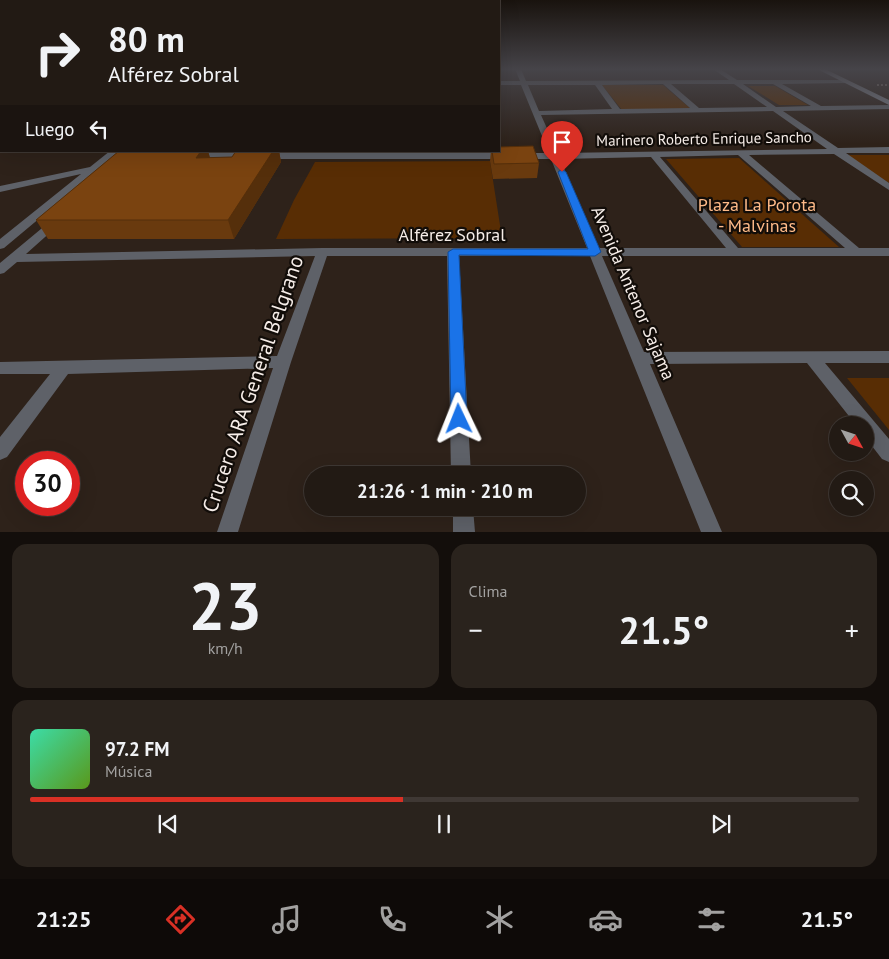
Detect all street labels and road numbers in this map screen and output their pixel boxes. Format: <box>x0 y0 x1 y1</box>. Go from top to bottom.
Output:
street label: Marinero Roberto Enrique Sancho <box>596 127 812 150</box>
street label: Avenida Antenor Sajama <box>586 202 681 383</box>
street label: Alférez Sobral <box>398 223 506 246</box>
street label: Crucero ARA General Belgrano <box>196 252 309 516</box>

